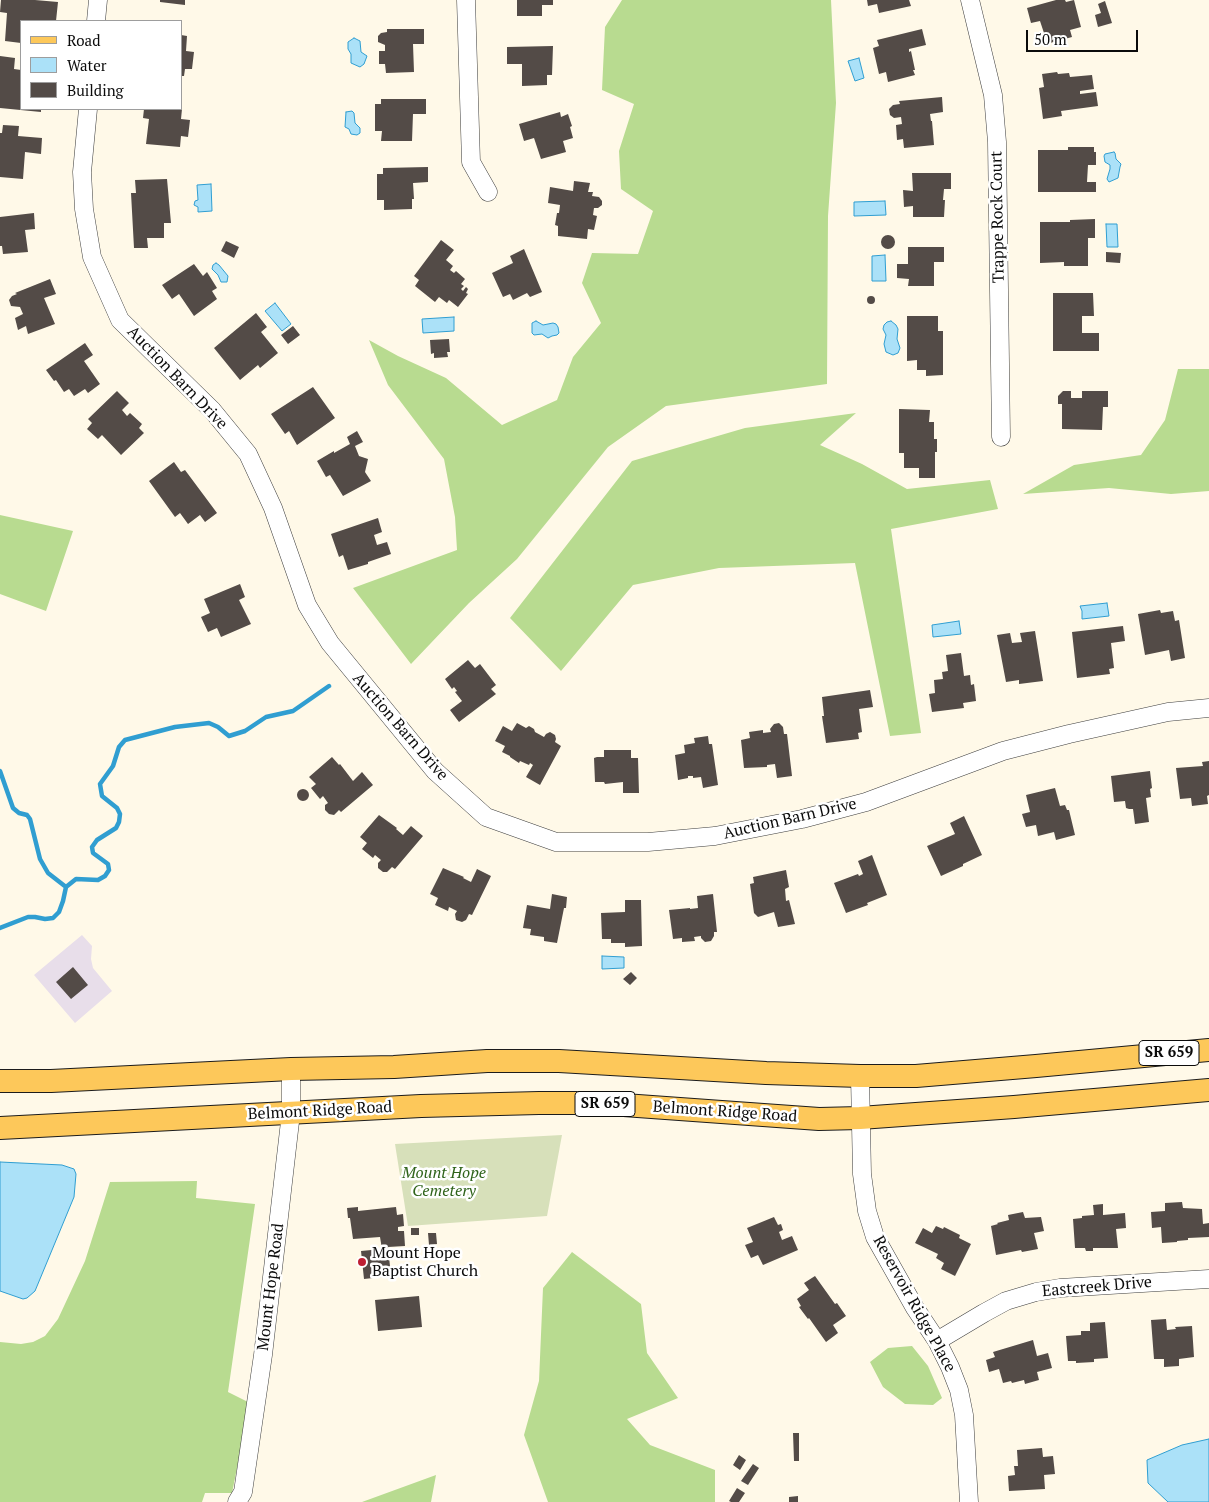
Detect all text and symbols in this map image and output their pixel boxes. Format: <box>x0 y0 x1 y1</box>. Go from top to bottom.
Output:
legend <box>20 20 182 110</box>
scale bar <box>1029 20 1142 52</box>
text: 50 m <box>1034 29 1067 49</box>
text: Road <box>67 30 100 50</box>
text: Water <box>67 55 106 75</box>
text: Building <box>67 80 124 100</box>
street label: Trappe Rock Court <box>987 151 1009 283</box>
street label: Auction Barn Drive <box>123 322 231 434</box>
street label: Auction Barn Drive <box>348 669 452 785</box>
street label: Auction Barn Drive <box>722 794 858 844</box>
road number: SR 659 <box>1139 1040 1199 1066</box>
road number: SR 659 <box>575 1092 635 1116</box>
street label: Belmont Ridge Road <box>652 1097 798 1127</box>
street label: Belmont Ridge Road <box>247 1098 393 1124</box>
park label: Mount Hope Cemetery <box>402 1163 486 1201</box>
street label: Mount Hope Road <box>254 1222 288 1352</box>
street label: Reservoir Ridge Place <box>869 1233 959 1375</box>
place label: Mount Hope Baptist Church <box>372 1243 478 1281</box>
marker: Mount Hope Baptist Church <box>356 1256 368 1268</box>
street label: Eastcreek Drive <box>1041 1273 1153 1301</box>

